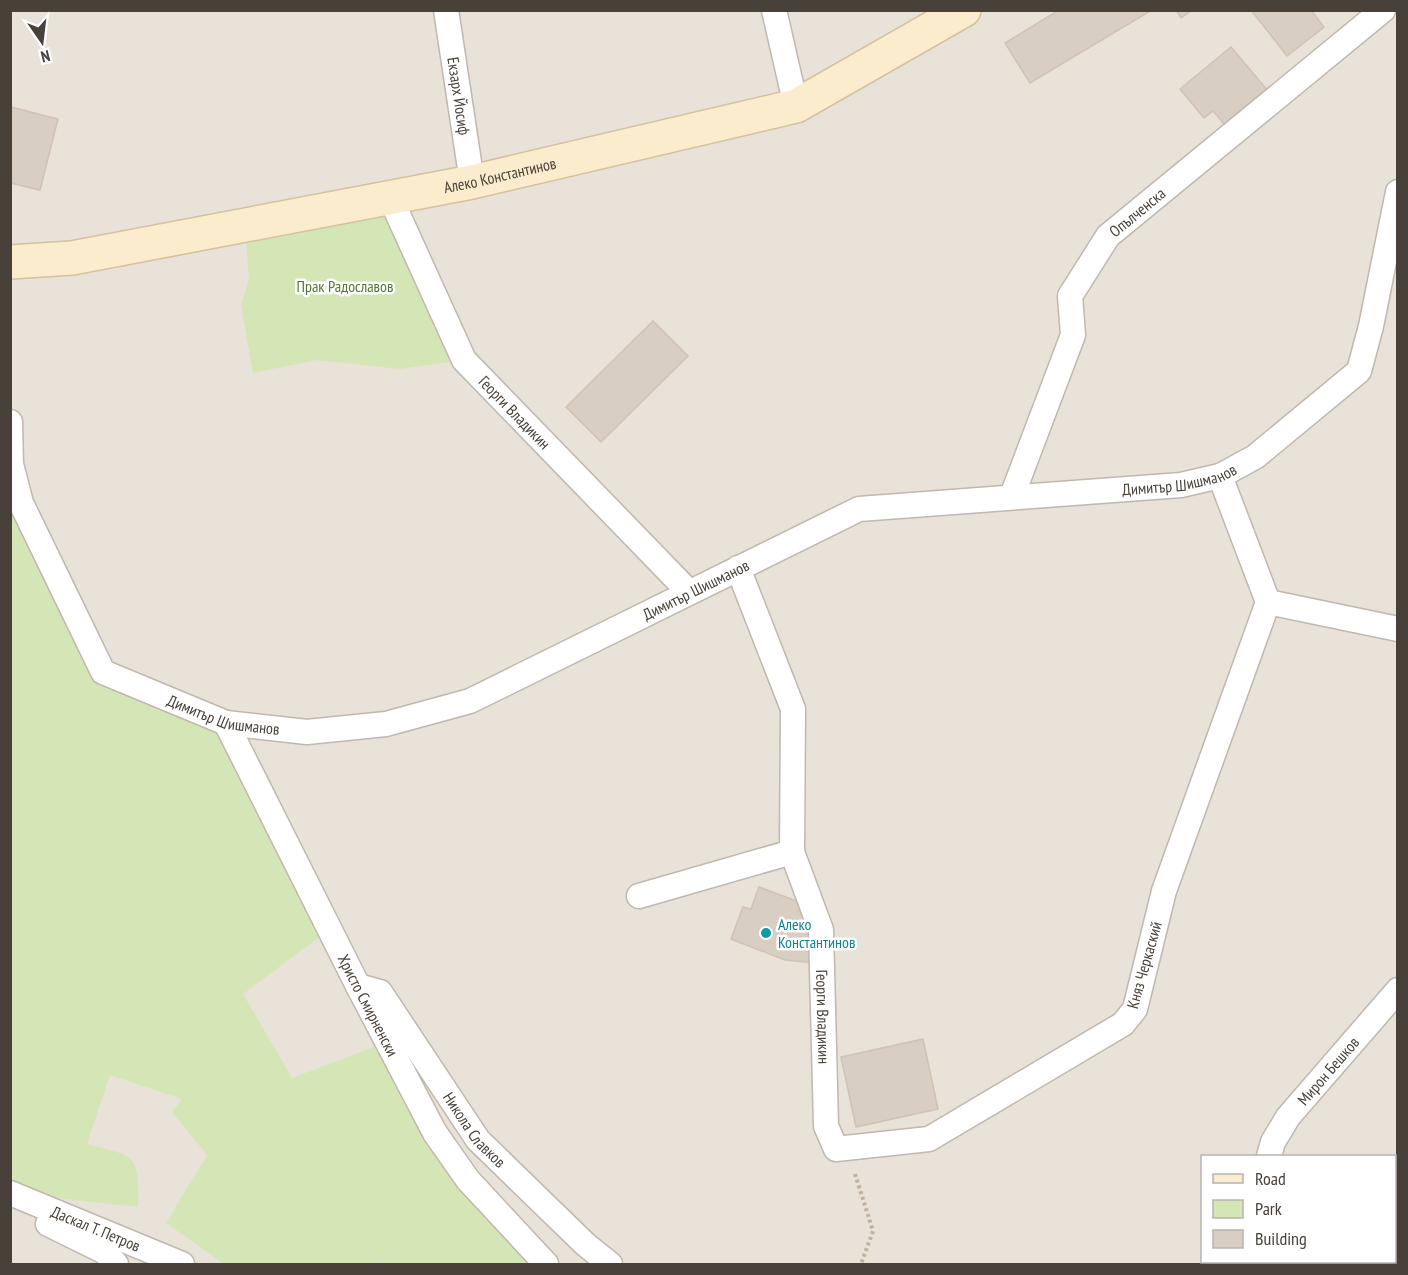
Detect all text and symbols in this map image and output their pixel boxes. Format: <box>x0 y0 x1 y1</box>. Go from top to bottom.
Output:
north arrow <box>12 12 72 72</box>
text: N <box>39 46 52 67</box>
street label: Екзарх Йосиф <box>443 56 475 137</box>
street label: Алеко Константинов <box>442 153 558 197</box>
street label: Опълченска <box>1105 183 1169 241</box>
park label: Прак Радославов <box>297 276 393 296</box>
street label: Георги Владикин <box>475 371 555 453</box>
street label: Димитър Шишманов <box>1121 459 1240 499</box>
street label: Димитър Шишманов <box>639 555 752 624</box>
street label: Димитър Шишманов <box>165 690 281 739</box>
place label: Алеко Константинов <box>778 914 855 952</box>
street label: Княз Черкаский <box>1122 919 1166 1011</box>
marker: Алеко Константинов <box>759 926 773 940</box>
street label: Христо Смирненски <box>334 951 403 1059</box>
street label: Георги Владикин <box>812 969 834 1064</box>
street label: Мирон Бешков <box>1293 1032 1363 1109</box>
street label: Никола Славков <box>439 1088 510 1172</box>
legend <box>1201 1155 1396 1263</box>
text: Road <box>1255 1167 1286 1190</box>
text: Park <box>1255 1197 1282 1220</box>
street label: Даскал Т. Петров <box>49 1201 143 1256</box>
text: Building <box>1255 1227 1307 1250</box>

